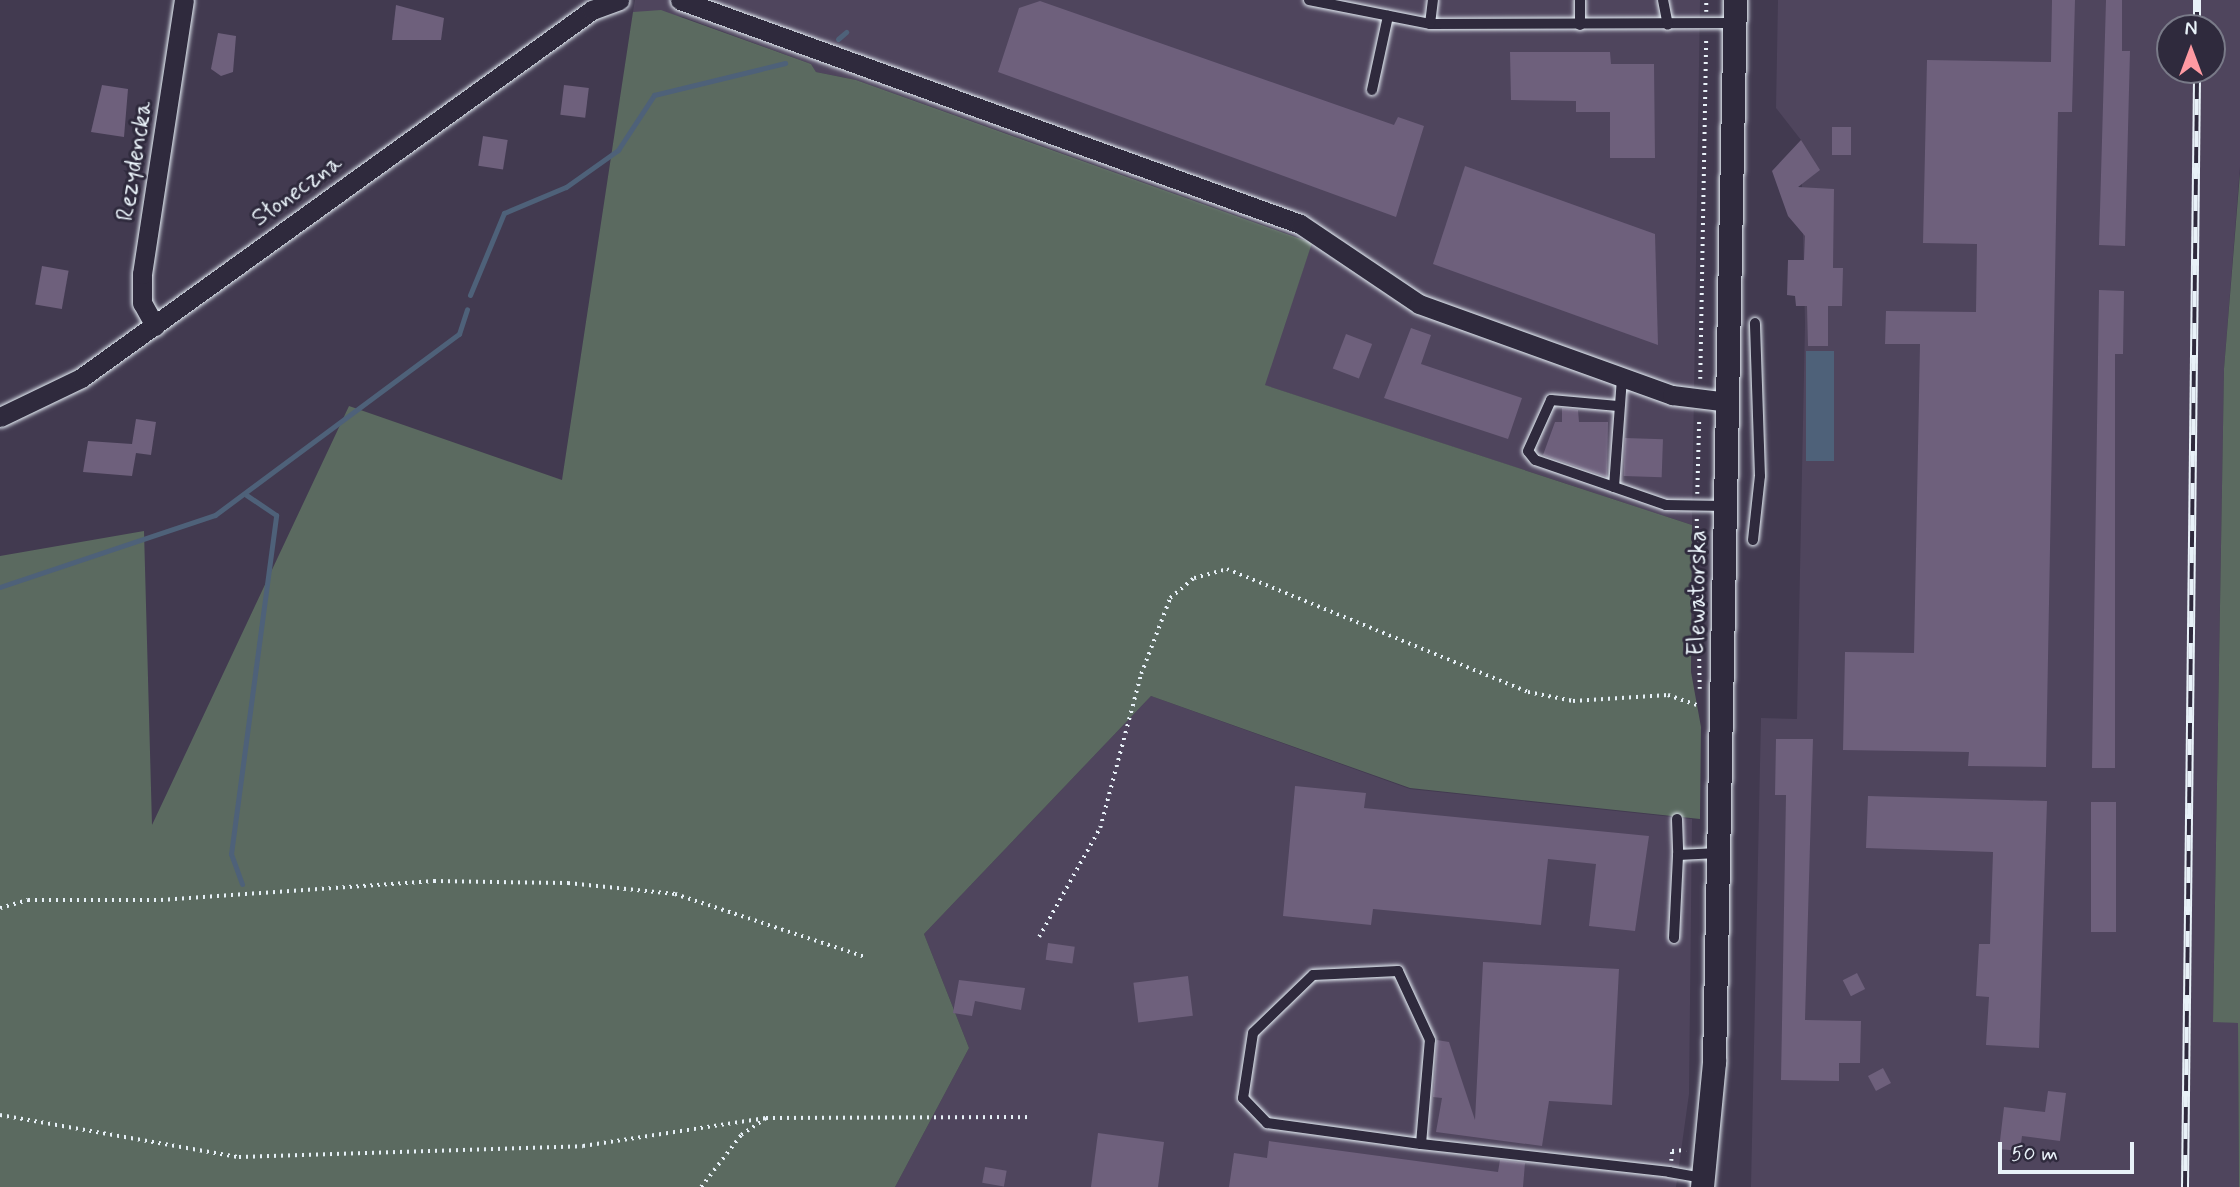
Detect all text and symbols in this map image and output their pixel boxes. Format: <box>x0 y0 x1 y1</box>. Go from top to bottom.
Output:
north arrow <box>2156 14 2226 84</box>
text: N <box>2185 17 2197 42</box>
street label: Rezydencka <box>111 99 159 223</box>
street label: Słoneczna <box>246 149 348 233</box>
street label: Elewatorska <box>1683 530 1713 656</box>
scale bar <box>2002 1128 2138 1172</box>
text: 50 m <box>2011 1140 2058 1168</box>

